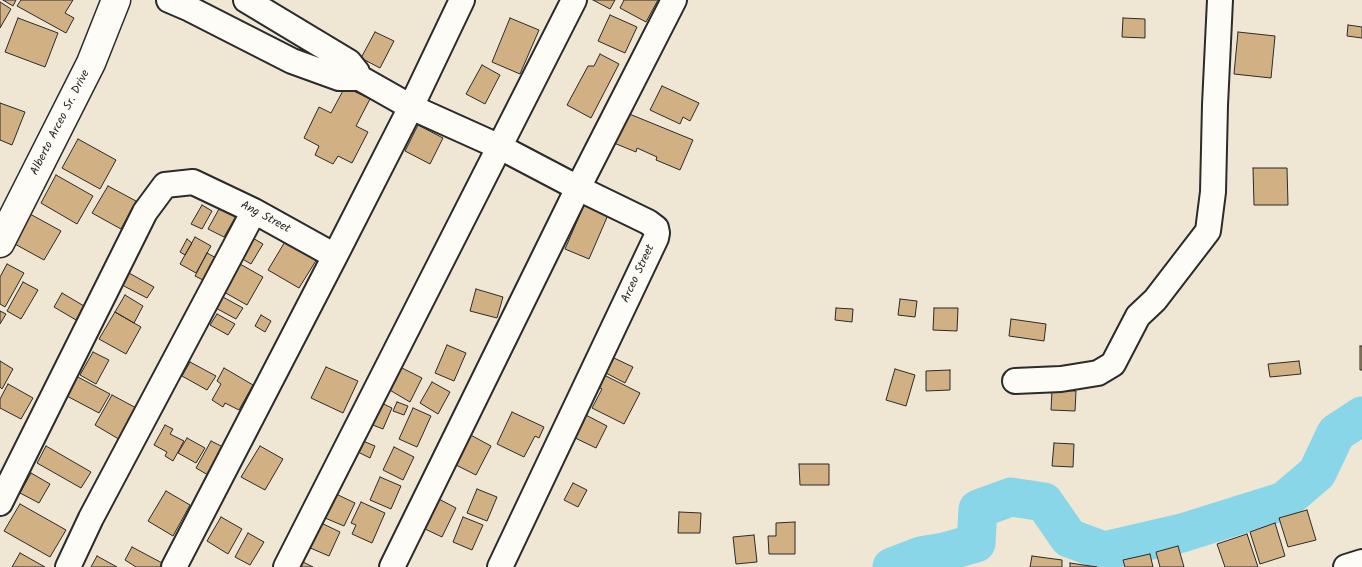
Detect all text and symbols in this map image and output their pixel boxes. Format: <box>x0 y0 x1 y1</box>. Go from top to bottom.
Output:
street label: Alberto Arceo Sr. Drive <box>28 68 94 178</box>
street label: Ang Street <box>237 199 293 237</box>
street label: Arceo Street <box>619 243 659 305</box>

